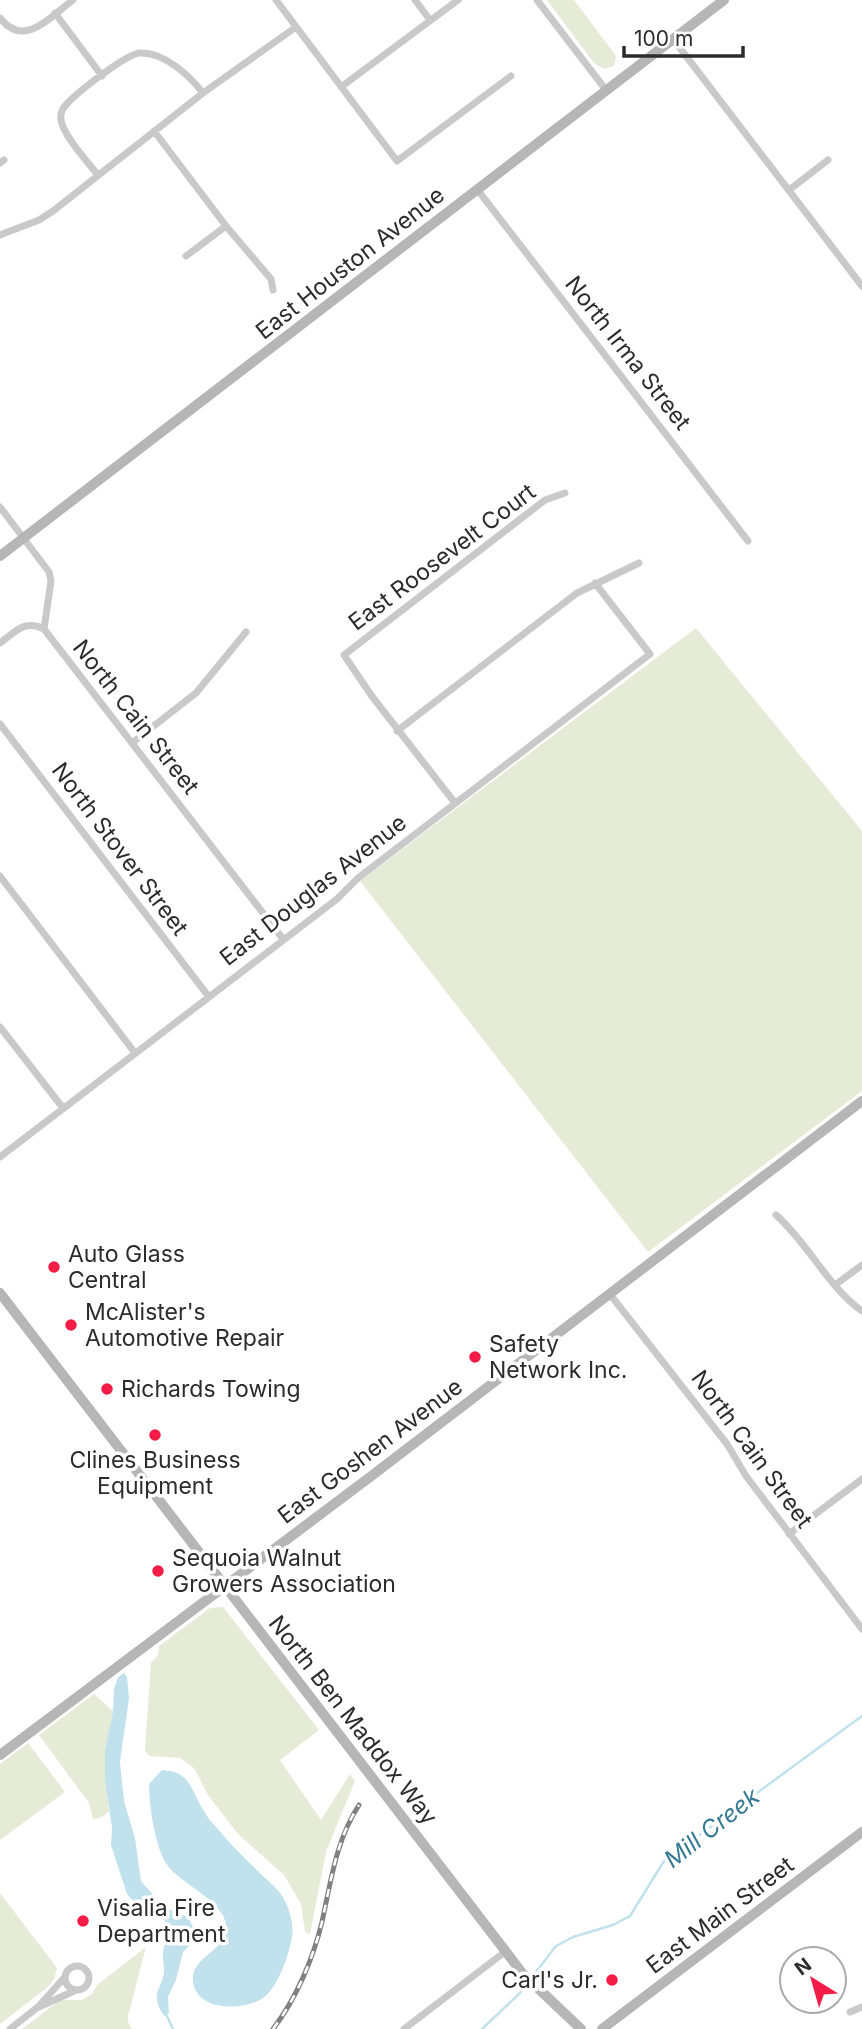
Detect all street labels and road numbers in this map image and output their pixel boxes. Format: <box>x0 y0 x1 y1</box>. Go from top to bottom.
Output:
street label: East Houston Avenue <box>250 181 450 345</box>
street label: North Irma Street <box>559 271 697 436</box>
street label: East Roosevelt Court <box>343 477 541 636</box>
street label: North Cain Street <box>67 634 205 800</box>
street label: North Stover Street <box>46 757 194 941</box>
street label: East Douglas Avenue <box>214 809 412 971</box>
street label: North Cain Street <box>685 1365 819 1534</box>
street label: East Goshen Avenue <box>272 1372 468 1530</box>
street label: North Ben Maddox Way <box>263 1610 443 1830</box>
street label: East Main Street <box>641 1850 800 1979</box>

